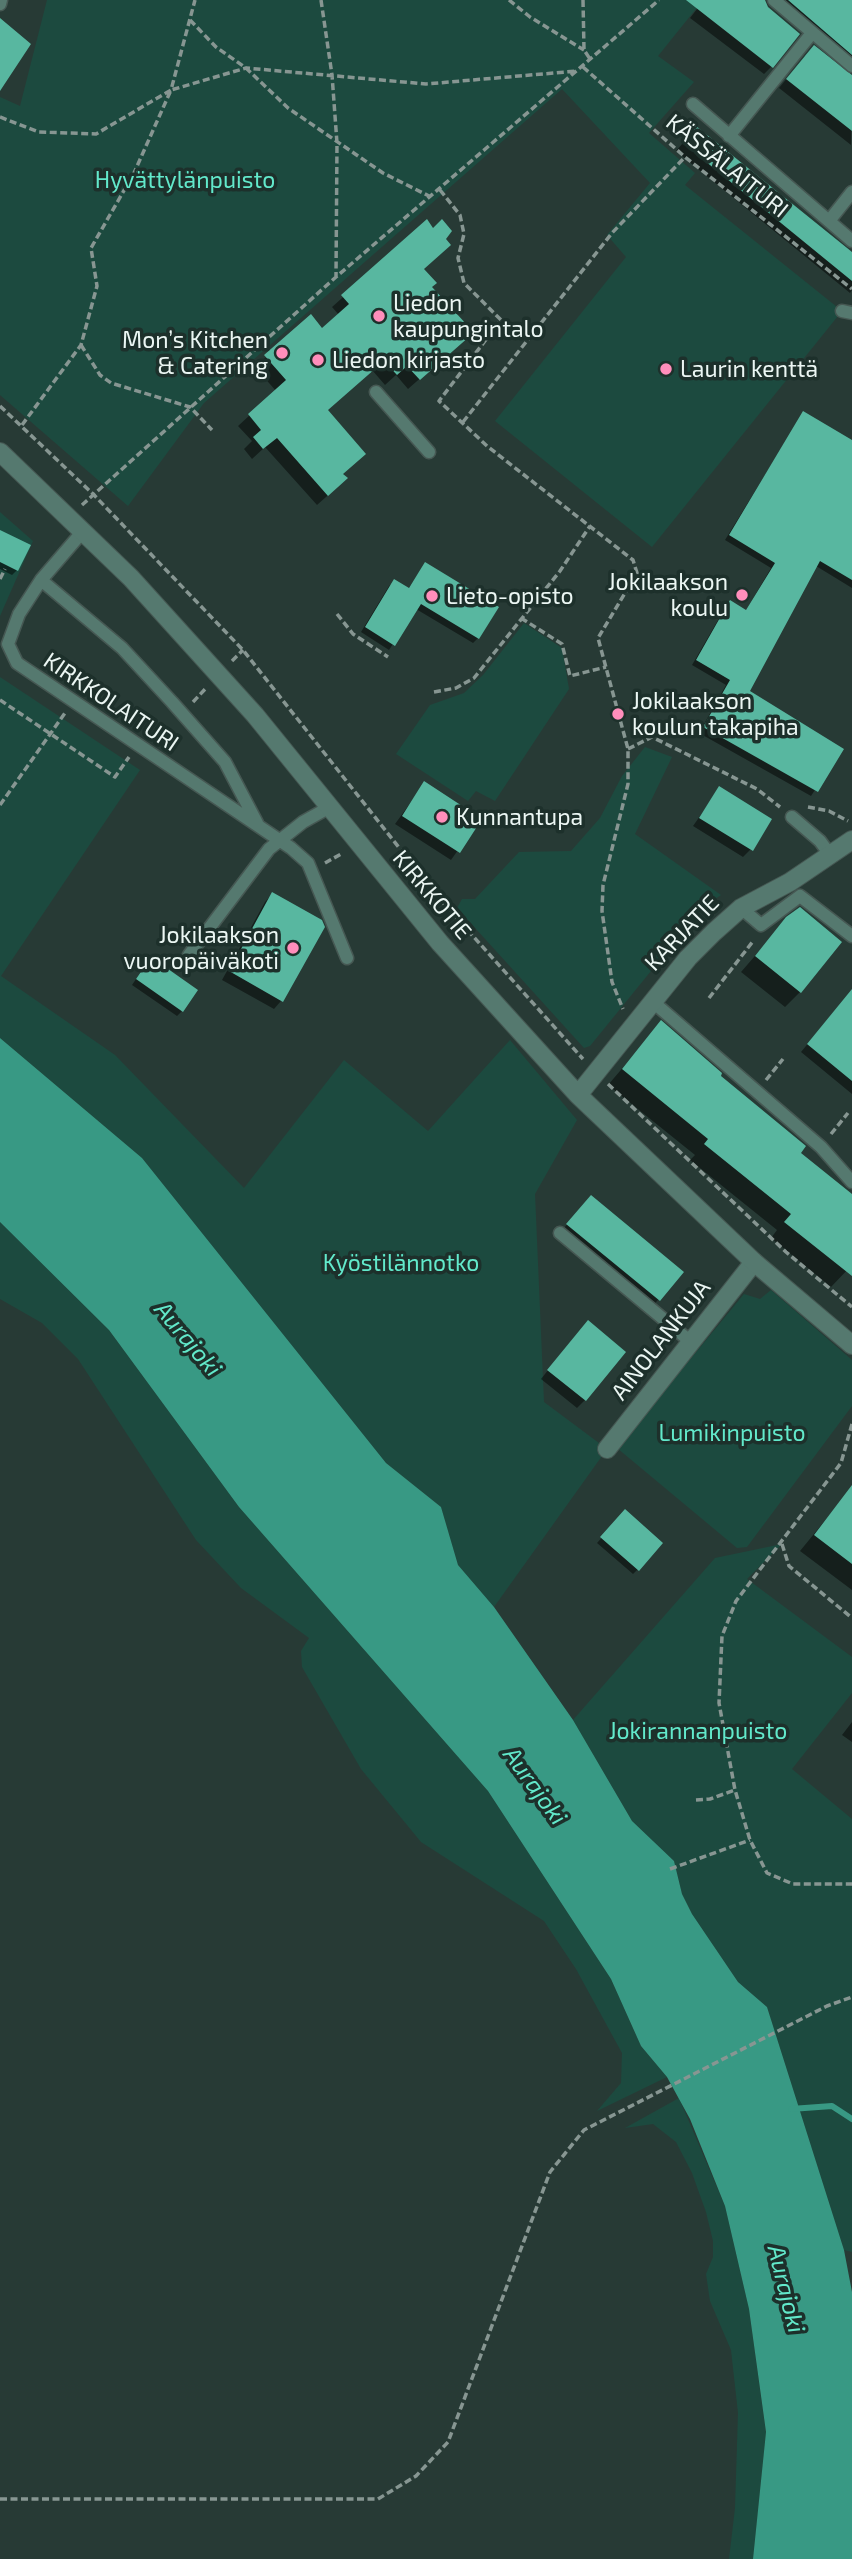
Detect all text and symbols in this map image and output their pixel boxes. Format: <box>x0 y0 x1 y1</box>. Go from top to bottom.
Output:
street label: KÄSSÄLAITURI <box>660 108 794 224</box>
park label: Hyvättylänpuisto <box>95 166 275 194</box>
place label: Liedon kaupungintalo <box>393 289 543 343</box>
marker: Liedon kaupungintalo <box>371 308 387 324</box>
place label: Mon’s Kitchen & Catering <box>122 326 268 380</box>
marker: Mon’s Kitchen & Catering <box>274 345 290 361</box>
place label: Liedon kirjasto <box>332 346 485 374</box>
marker: Liedon kirjasto <box>310 352 326 368</box>
place label: Laurin kenttä <box>680 355 818 383</box>
marker: Laurin kenttä <box>658 361 674 377</box>
place label: Jokilaakson koulu <box>608 568 728 622</box>
place label: Lieto-opisto <box>446 582 574 610</box>
marker: Jokilaakson koulu <box>734 587 750 603</box>
marker: Lieto-opisto <box>424 588 440 604</box>
street label: KIRKKOLAITURI <box>38 647 184 757</box>
place label: Jokilaakson koulun takapiha <box>632 687 799 741</box>
marker: Jokilaakson koulun takapiha <box>610 706 626 722</box>
place label: Kunnantupa <box>456 803 583 831</box>
marker: Kunnantupa <box>434 809 450 825</box>
street label: KIRKKOTIE <box>387 845 477 945</box>
street label: KARJATIE <box>639 889 725 977</box>
place label: Jokilaakson vuoropäiväkoti <box>123 921 279 975</box>
marker: Jokilaakson vuoropäiväkoti <box>285 940 301 956</box>
park label: Kyöstilännotko <box>323 1249 479 1277</box>
street label: AINOLANKUJA <box>606 1274 716 1406</box>
water label: Aurajoki <box>148 1296 228 1382</box>
park label: Lumikinpuisto <box>658 1419 806 1447</box>
park label: Jokirannanpuisto <box>609 1717 787 1745</box>
water label: Aurajoki <box>497 1741 573 1831</box>
water label: Aurajoki <box>761 2242 811 2336</box>

